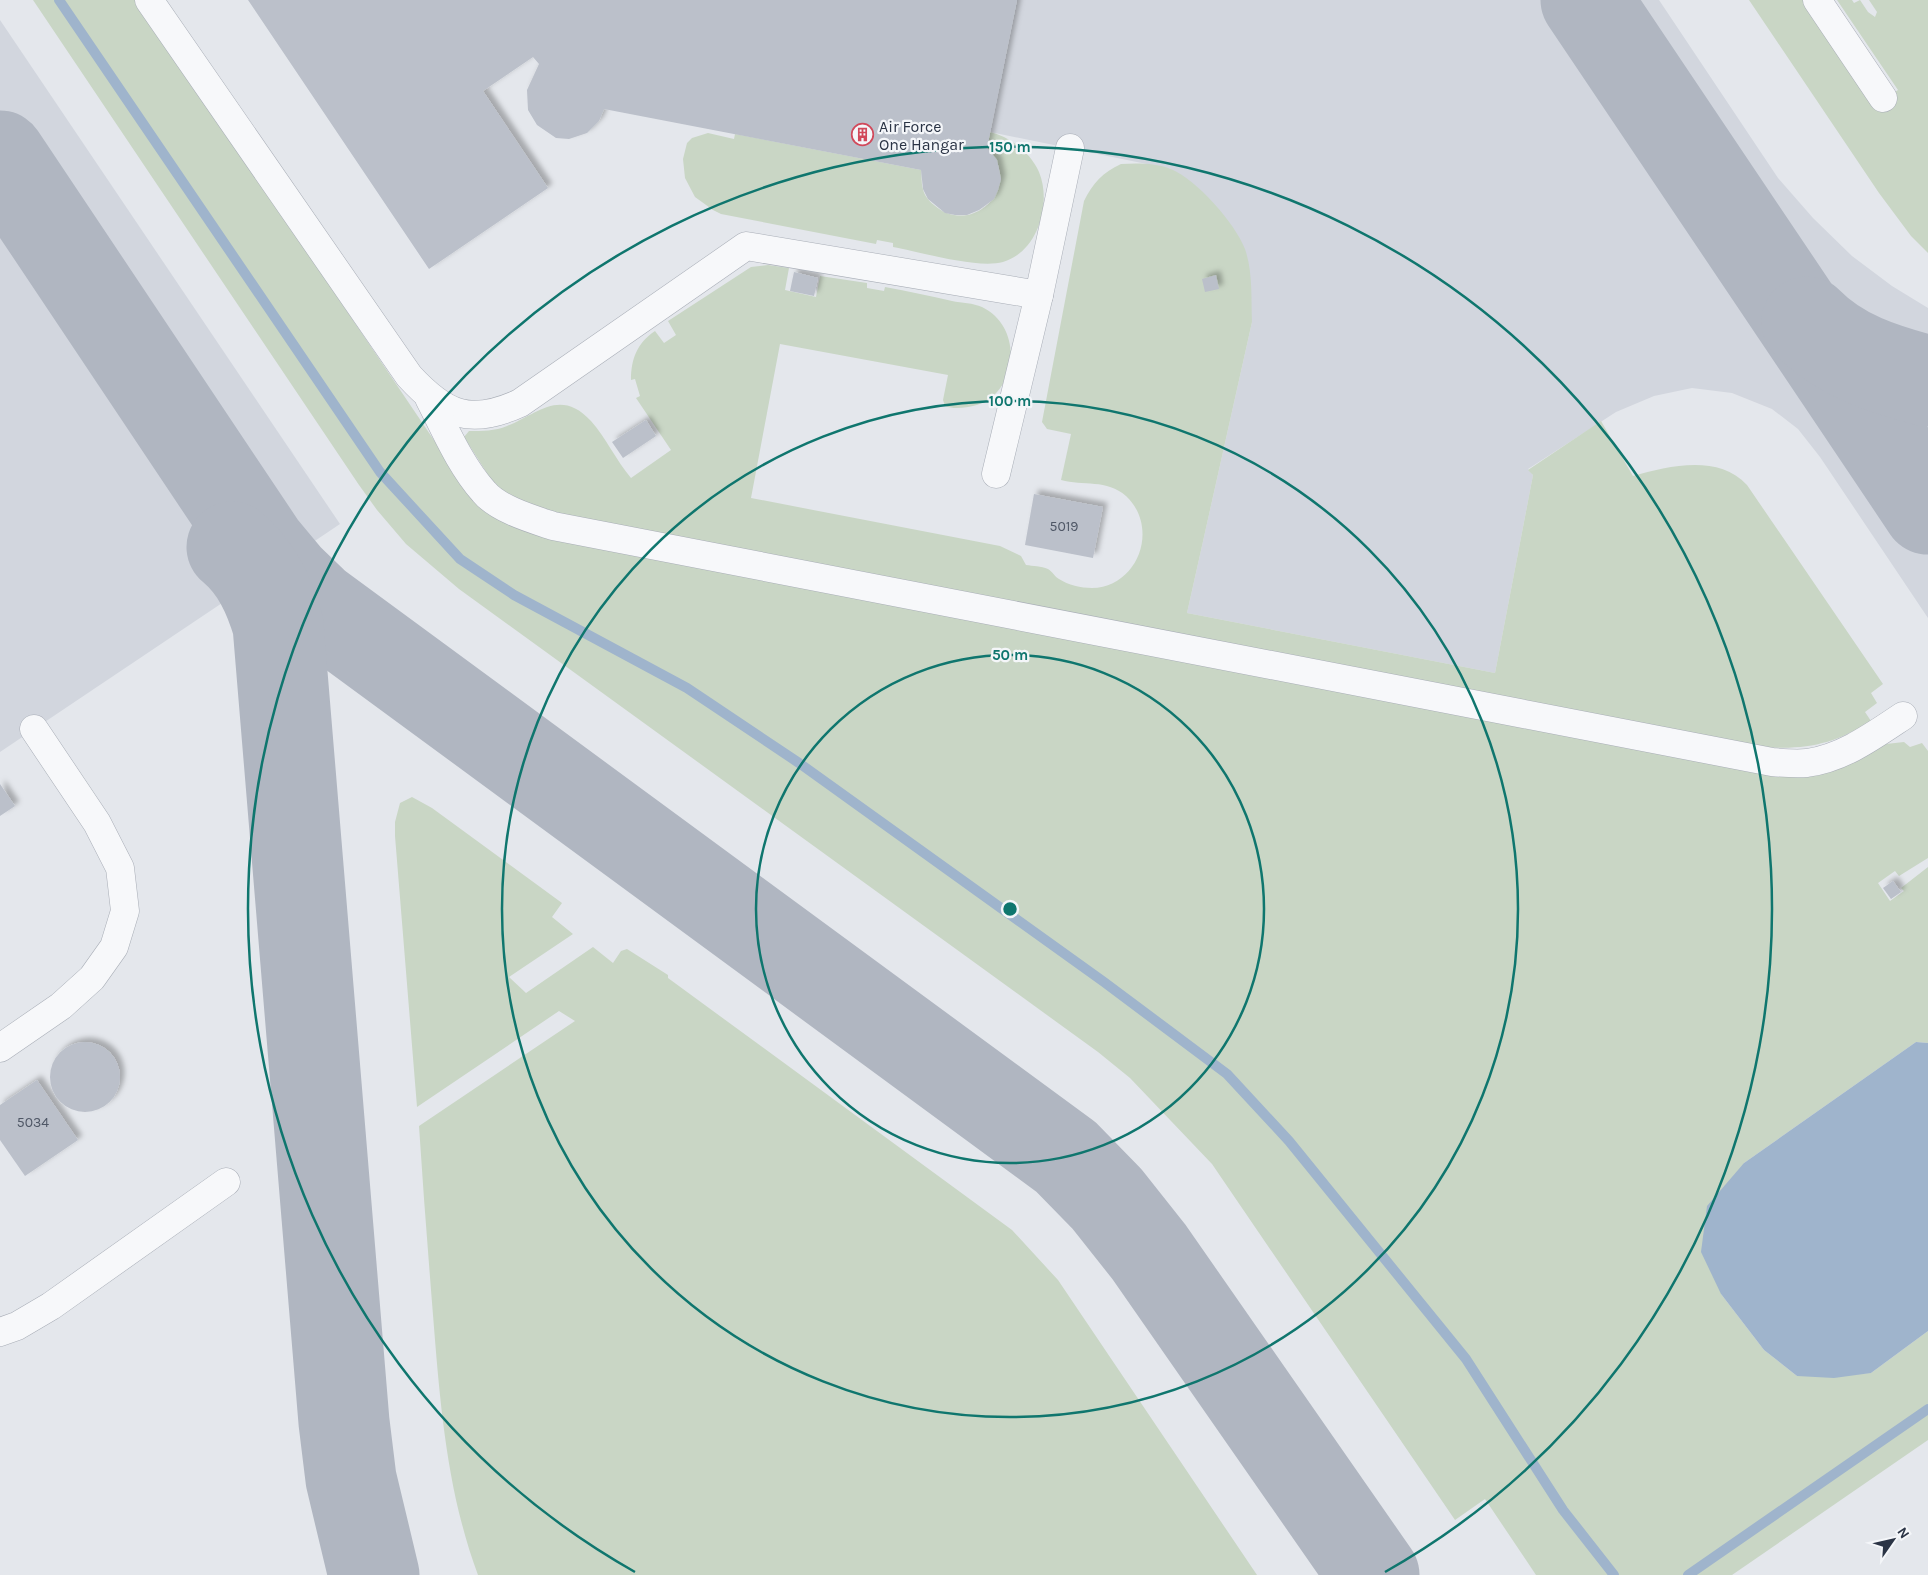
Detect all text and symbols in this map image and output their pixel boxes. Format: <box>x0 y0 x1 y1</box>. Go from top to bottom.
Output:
place label: Air Force One Hangar <box>879 117 964 154</box>
building icon: Air Force One Hangar <box>851 123 875 147</box>
text: 150 m <box>989 138 1031 156</box>
text: 100 m <box>989 392 1031 410</box>
house number: 5019 <box>1050 518 1078 535</box>
text: 50 m <box>992 646 1028 664</box>
centre of rings <box>1001 900 1019 918</box>
house number: 5034 <box>17 1114 49 1131</box>
north arrow <box>1868 1515 1918 1565</box>
text: N <box>1894 1524 1913 1542</box>

